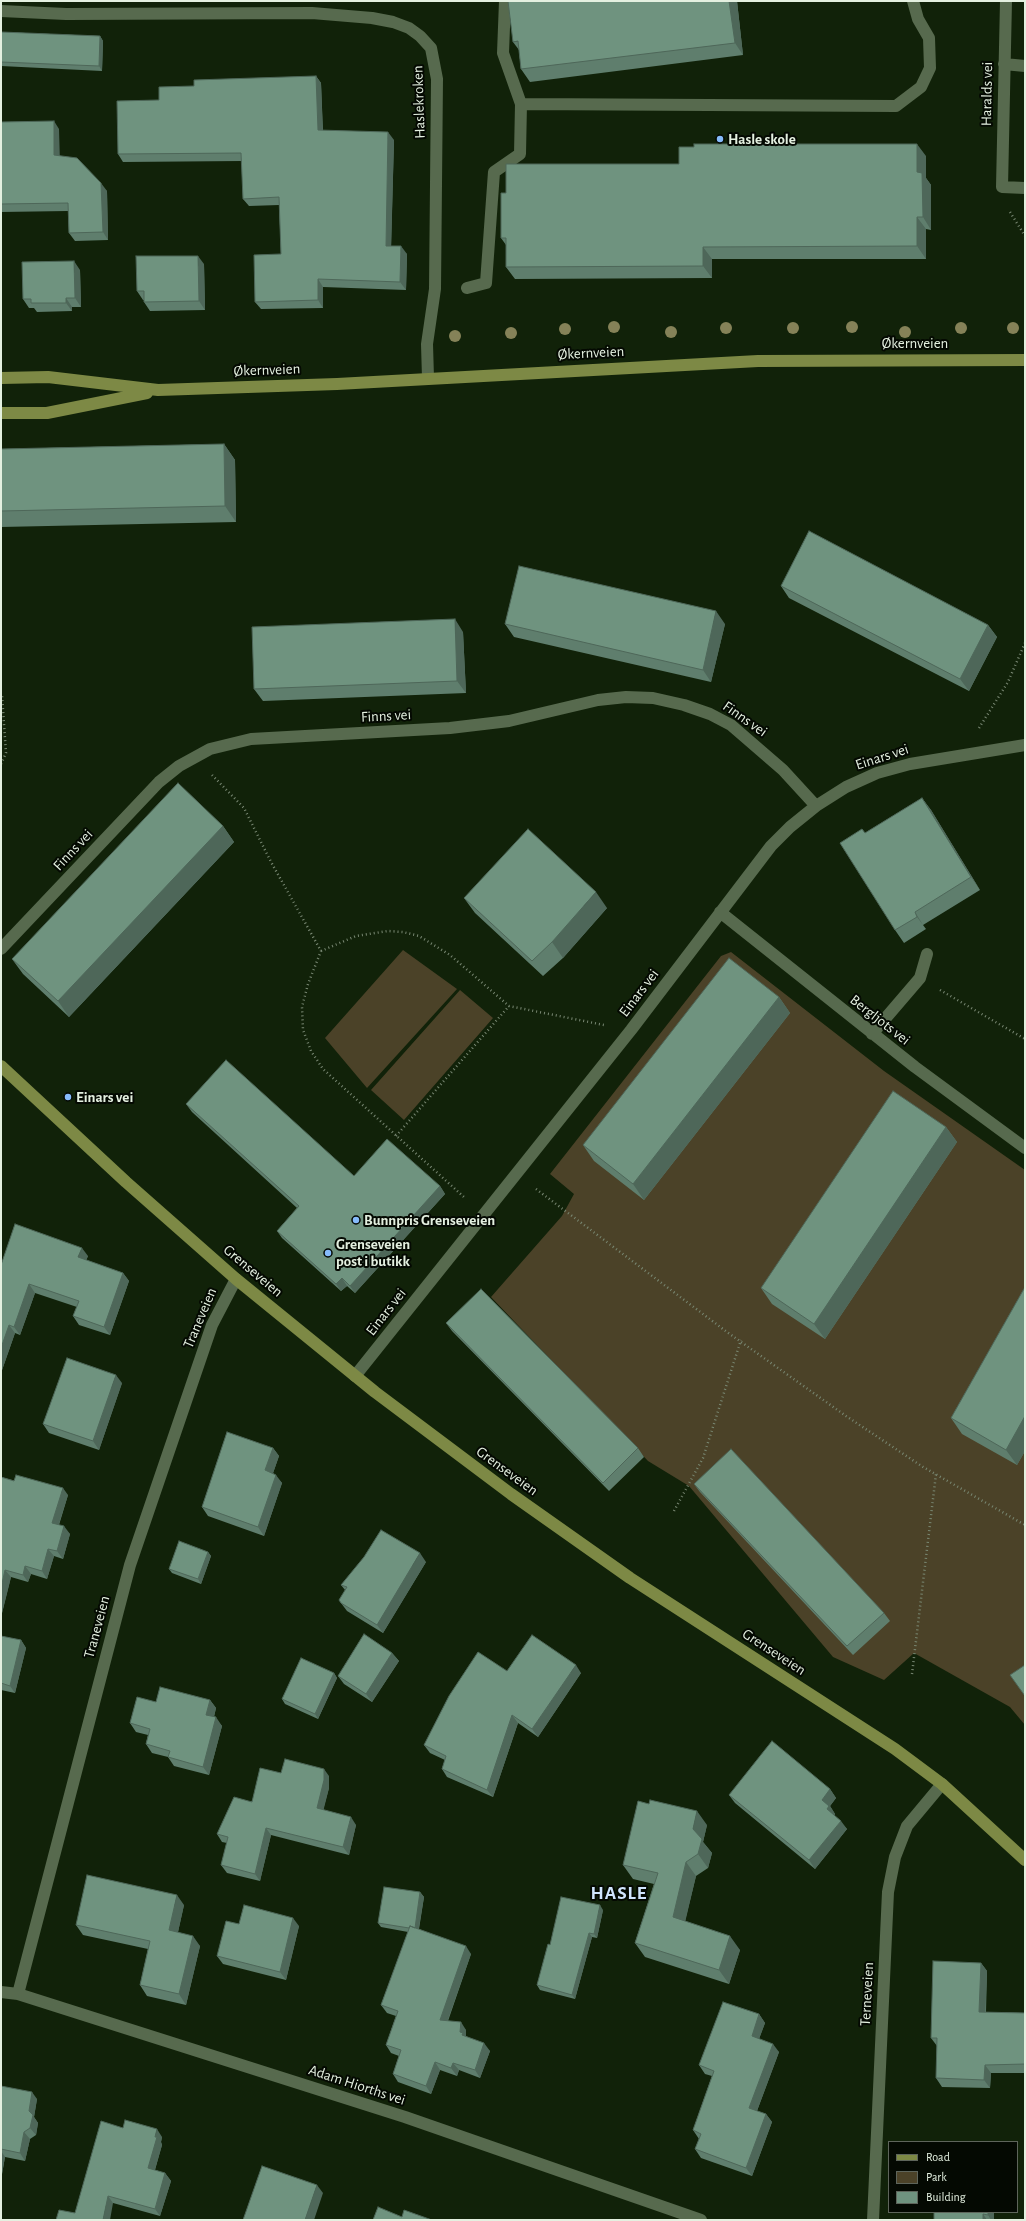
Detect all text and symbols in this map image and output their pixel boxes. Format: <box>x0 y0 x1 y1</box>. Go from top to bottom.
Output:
street label: Haralds vei <box>977 62 997 126</box>
street label: Haslekroken <box>409 65 429 139</box>
place label: Hasle skole <box>728 130 796 148</box>
marker: Hasle skole <box>715 134 725 144</box>
street label: Økernveien <box>882 334 948 352</box>
street label: Økernveien <box>557 342 625 364</box>
street label: Økernveien <box>233 360 301 380</box>
street label: Finns vei <box>719 697 771 741</box>
street label: Finns vei <box>360 706 412 726</box>
street label: Einars vei <box>853 740 911 774</box>
street label: Finns vei <box>49 826 97 874</box>
street label: Einars vei <box>615 966 663 1020</box>
street label: Bergljots vei <box>846 991 914 1049</box>
place label: Einars vei <box>76 1088 133 1106</box>
marker: Einars vei <box>63 1092 73 1102</box>
place label: Bunnpris Grenseveien <box>364 1211 495 1229</box>
marker: Bunnpris Grenseveien <box>351 1215 361 1225</box>
place label: Grenseveien post i butikk <box>336 1235 410 1270</box>
street label: Grenseveien <box>220 1241 286 1301</box>
marker: Grenseveien post i butikk <box>323 1248 333 1258</box>
street label: Traneveien <box>179 1285 221 1351</box>
street label: Einars vei <box>362 1285 410 1339</box>
street label: Grenseveien <box>473 1443 541 1499</box>
street label: Traneveien <box>80 1594 114 1660</box>
street label: Grenseveien <box>739 1625 809 1679</box>
district label: HASLE <box>591 1882 647 1904</box>
street label: Terneveien <box>856 1962 878 2026</box>
street label: Adam Hiorths vei <box>306 2061 408 2109</box>
legend <box>888 2141 1018 2213</box>
text: Road <box>926 2151 950 2163</box>
text: Park <box>926 2171 947 2183</box>
text: Building <box>926 2191 966 2203</box>

